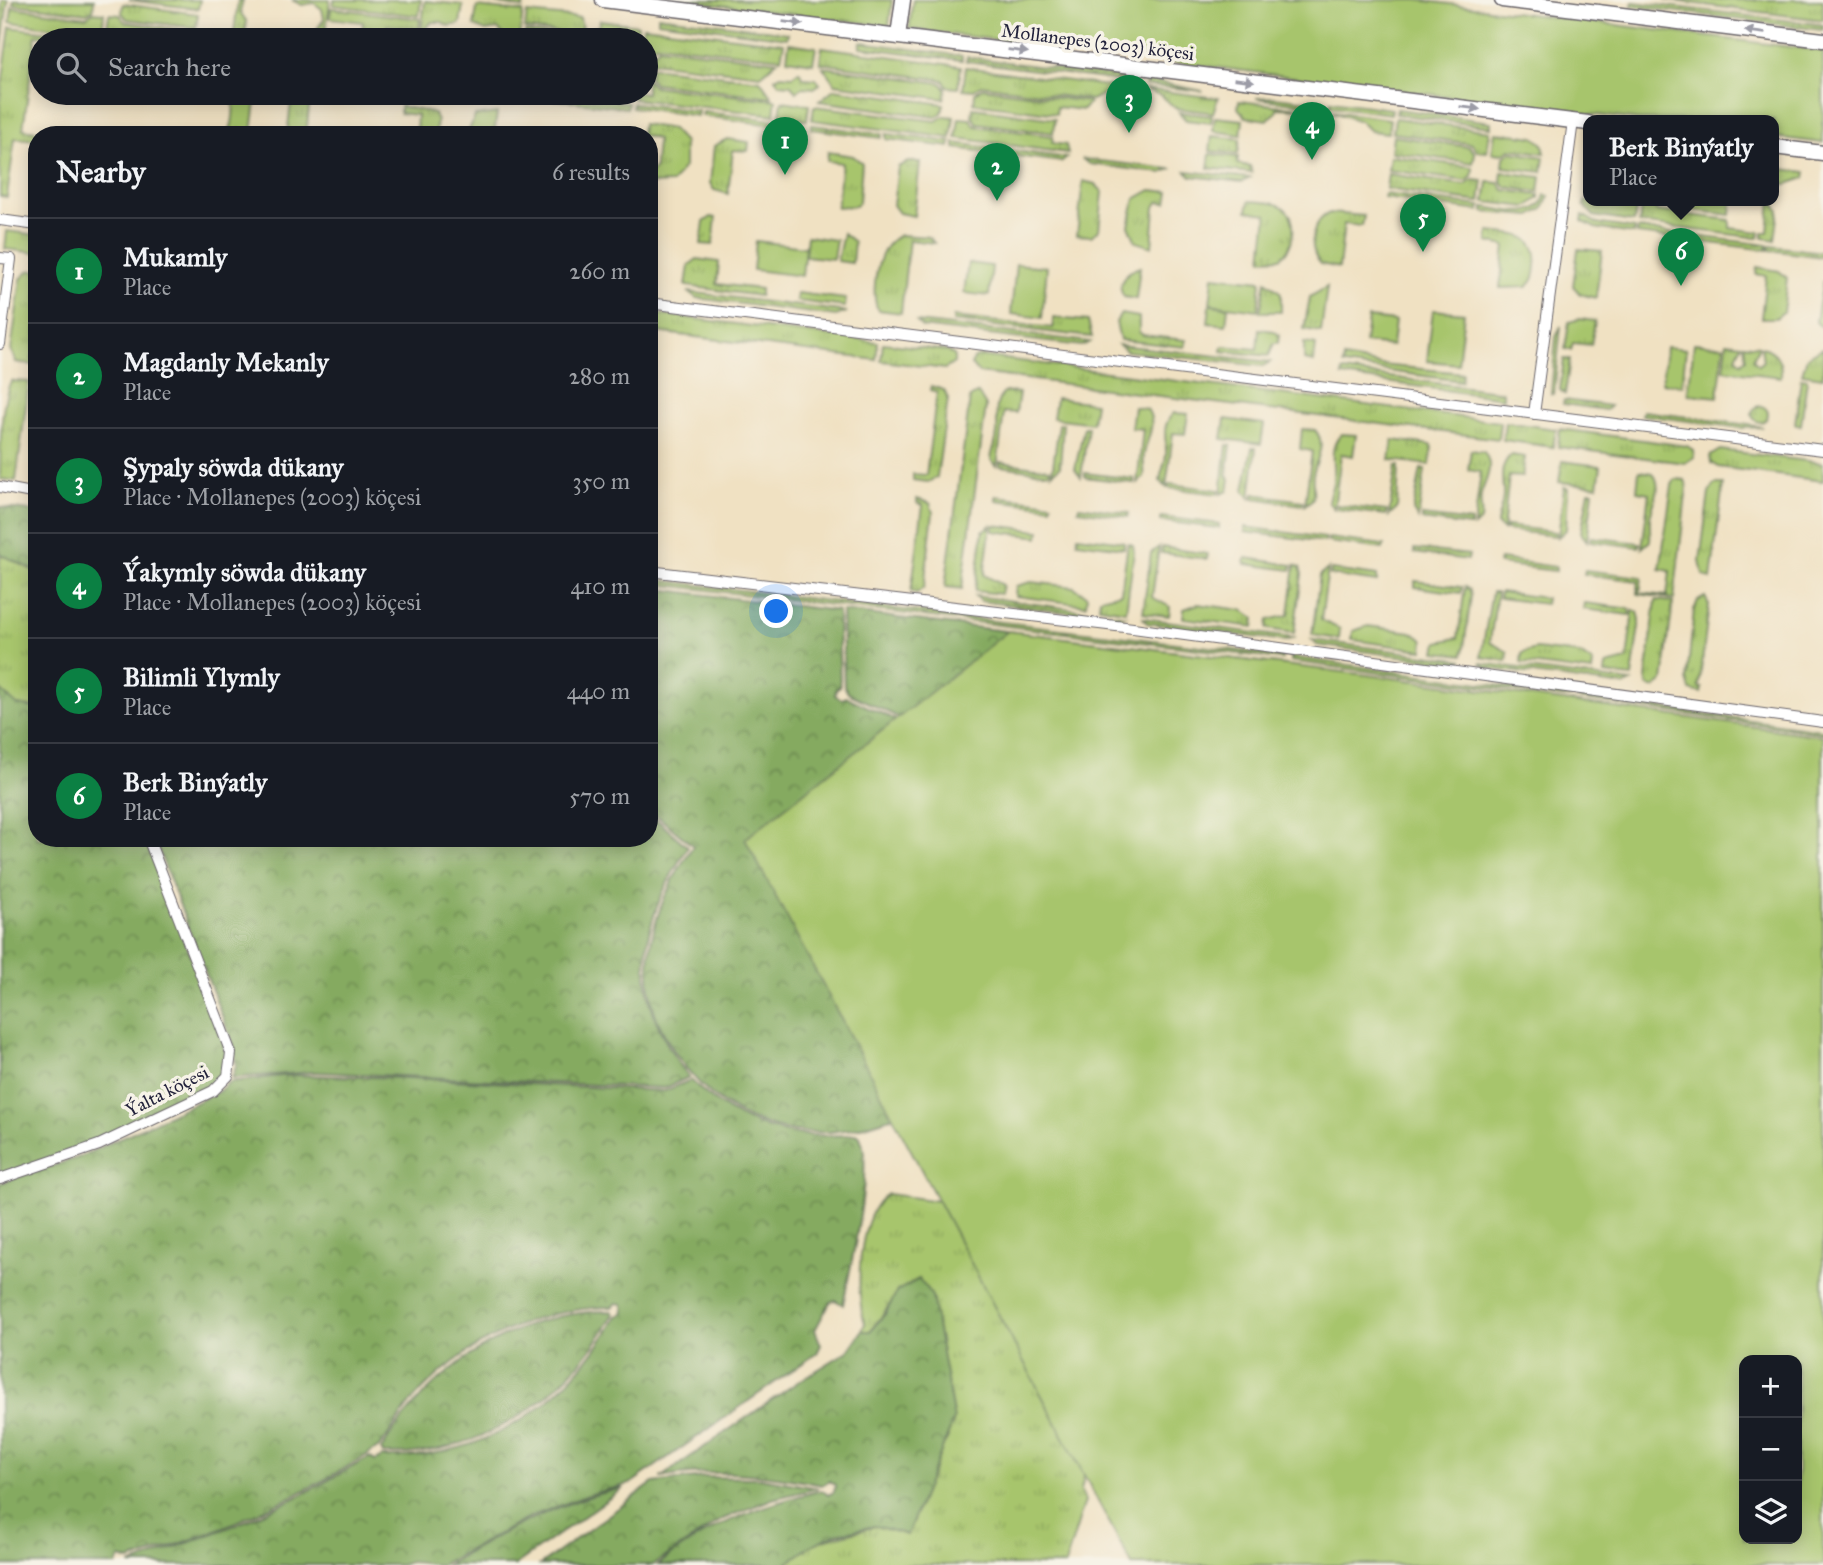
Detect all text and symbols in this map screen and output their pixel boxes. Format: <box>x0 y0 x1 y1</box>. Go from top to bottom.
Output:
one-way arrow <box>782 18 804 29</box>
street label: Mollanepes (2003) köçesi <box>1000 19 1196 66</box>
one-way arrow <box>1744 26 1766 37</box>
search box <box>28 28 658 105</box>
one-way arrow <box>1008 46 1030 57</box>
icon: search <box>52 48 90 86</box>
text: Search here <box>108 51 231 83</box>
one-way arrow <box>1233 74 1255 85</box>
pin: 3 <box>1106 75 1152 133</box>
pin: 4 <box>1289 102 1335 160</box>
one-way arrow <box>1459 103 1481 114</box>
popup <box>1583 115 1779 206</box>
pin: 1 <box>762 117 808 175</box>
text: Berk Binýatly <box>1609 131 1753 163</box>
pin: 2 <box>974 143 1020 201</box>
text: Nearby <box>56 154 146 190</box>
text: 6 results <box>552 158 630 186</box>
text: Place <box>1609 163 1657 191</box>
pin: 5 <box>1400 194 1446 252</box>
pin: 6 <box>1658 228 1704 286</box>
text: Mukamly <box>123 241 227 273</box>
text: 1 <box>74 257 84 285</box>
text: 260 m <box>569 257 630 285</box>
text: Place <box>123 273 171 301</box>
text: Magdanly Mekanly <box>123 346 329 378</box>
text: 2 <box>73 362 85 390</box>
text: 280 m <box>569 362 630 390</box>
text: Place <box>123 378 171 406</box>
text: Şypaly söwda dükany <box>123 451 343 483</box>
text: 3 <box>74 467 84 495</box>
text: 350 m <box>572 467 630 495</box>
text: Place · Mollanepes (2003) köçesi <box>123 483 421 511</box>
text: Ýakymly söwda dükany <box>123 556 366 588</box>
text: 4 <box>73 572 85 600</box>
text: 410 m <box>571 572 630 600</box>
text: Place · Mollanepes (2003) köçesi <box>123 588 421 616</box>
your location <box>759 594 793 628</box>
text: Bilimli Ylymly <box>123 661 280 693</box>
text: 5 <box>74 677 84 705</box>
text: 440 m <box>567 677 630 705</box>
text: Place <box>123 693 171 721</box>
text: Berk Binýatly <box>123 766 267 798</box>
text: 6 <box>73 782 85 810</box>
text: 570 m <box>569 782 630 810</box>
text: Place <box>123 798 171 826</box>
street label: Ýalta köçesi <box>121 1058 213 1122</box>
map controls <box>1739 1355 1802 1544</box>
button: + <box>1739 1355 1802 1418</box>
button: − <box>1739 1418 1802 1481</box>
button: layers <box>1739 1481 1802 1544</box>

